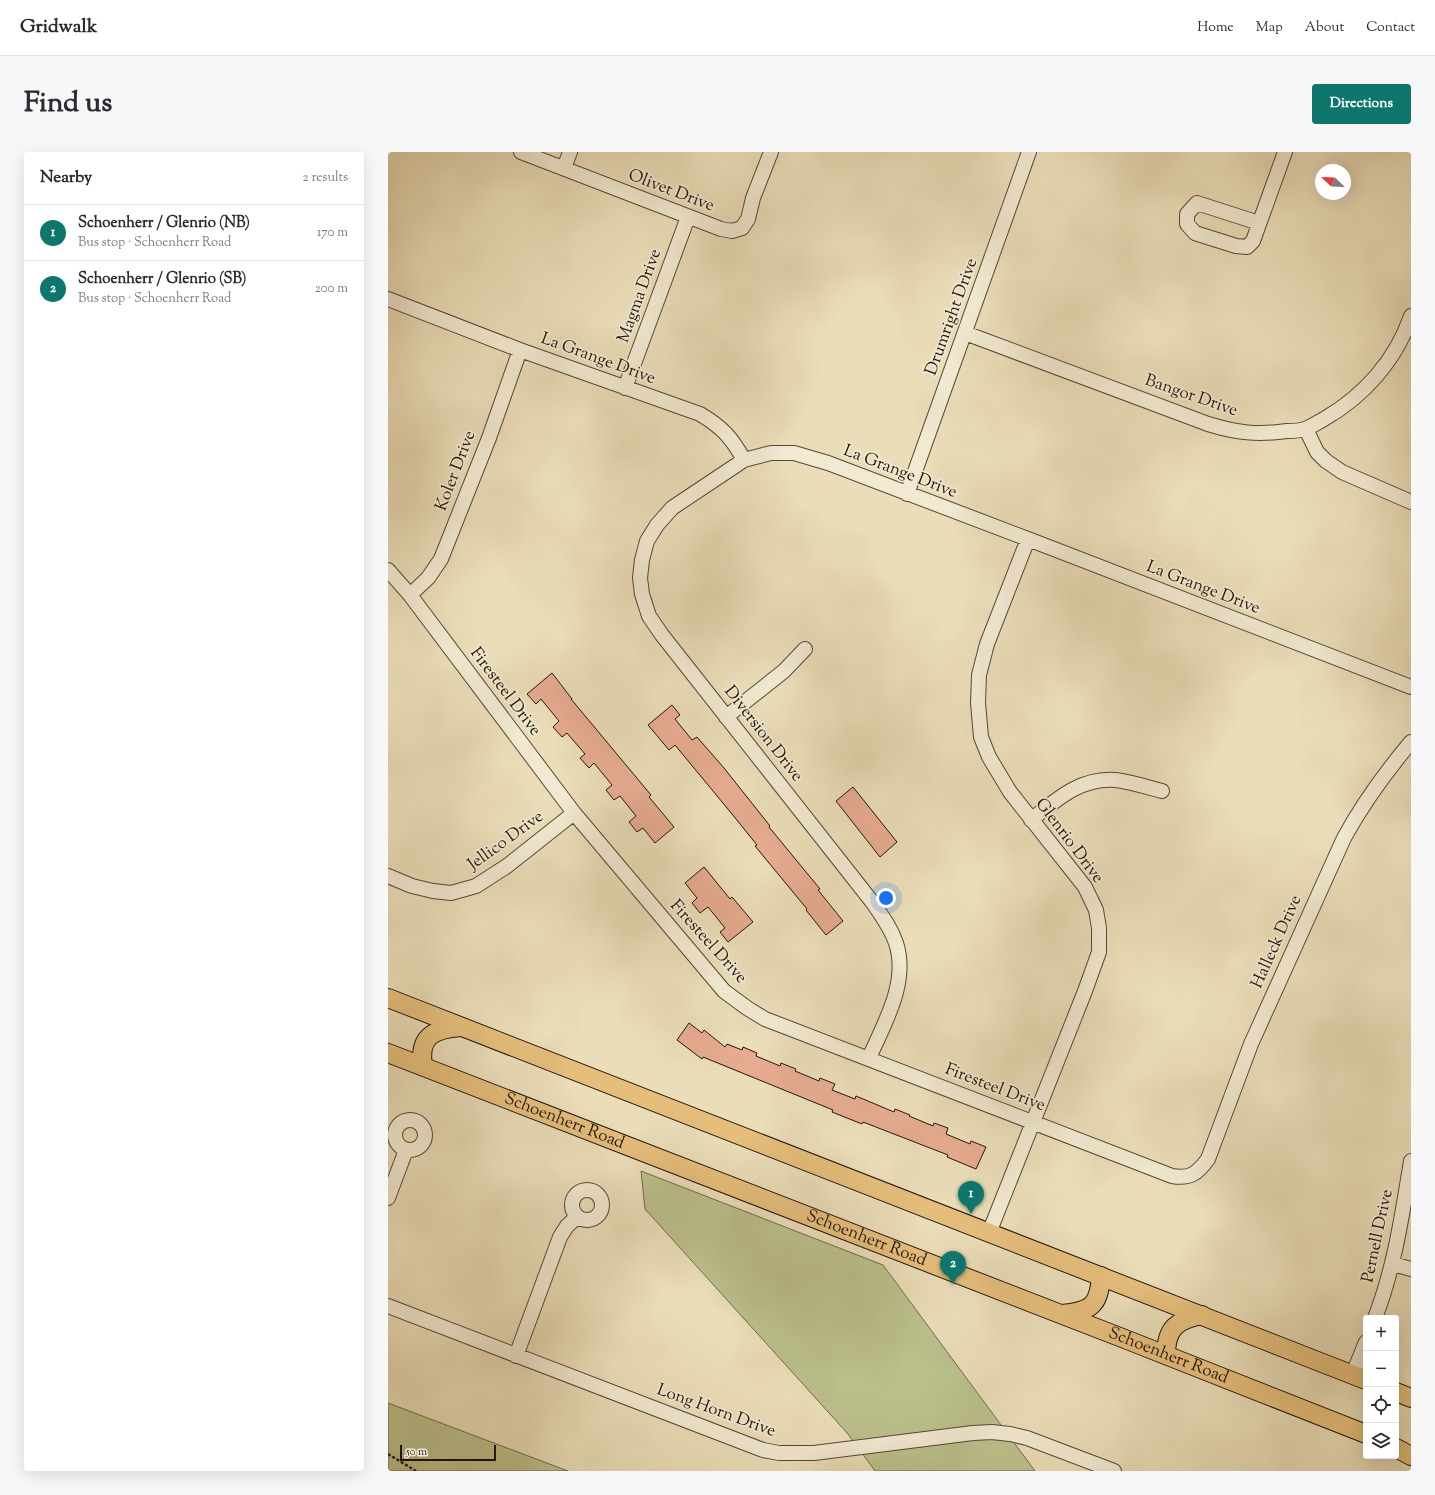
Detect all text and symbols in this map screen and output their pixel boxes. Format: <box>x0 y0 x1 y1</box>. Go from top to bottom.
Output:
text: Gridwalk <box>20 14 97 41</box>
text: Home <box>1197 18 1234 38</box>
text: Map <box>1256 18 1283 38</box>
text: About <box>1305 18 1344 38</box>
text: Contact <box>1366 18 1415 38</box>
text: Find us <box>24 84 112 124</box>
button: Directions <box>1312 84 1411 124</box>
street label: Olivet Drive <box>624 164 718 218</box>
north arrow <box>1315 164 1351 200</box>
text: Nearby <box>40 166 92 190</box>
text: 2 results <box>303 169 348 187</box>
text: Schoenherr / Glenrio (NB) <box>78 213 250 234</box>
text: 1 <box>51 224 55 242</box>
text: 170 m <box>317 224 348 242</box>
text: Bus stop · Schoenherr Road <box>78 234 231 252</box>
street label: Magma Drive <box>612 246 668 346</box>
street label: Drumright Drive <box>920 255 984 379</box>
text: Schoenherr / Glenrio (SB) <box>78 269 246 290</box>
text: 2 <box>50 280 56 298</box>
text: 200 m <box>315 280 348 298</box>
text: Bus stop · Schoenherr Road <box>78 290 231 308</box>
street label: La Grange Drive <box>537 327 659 391</box>
street label: Bangor Drive <box>1141 369 1241 423</box>
street label: Koler Drive <box>430 427 482 515</box>
street label: La Grange Drive <box>840 439 961 505</box>
street label: La Grange Drive <box>1143 555 1264 621</box>
street label: Firesteel Drive <box>464 643 546 741</box>
street label: Diversion Drive <box>718 681 808 787</box>
street label: Glenrio Drive <box>1029 793 1109 889</box>
street label: Jellico Drive <box>462 805 549 877</box>
your location <box>876 888 896 908</box>
street label: Halleck Drive <box>1246 891 1308 993</box>
street label: Firesteel Drive <box>664 895 752 989</box>
street label: Firesteel Drive <box>941 1058 1049 1118</box>
street label: Schoenherr Road <box>501 1087 628 1156</box>
pin: 1 <box>958 1181 984 1214</box>
street label: Pernell Drive <box>1356 1187 1400 1285</box>
street label: Schoenherr Road <box>803 1204 930 1273</box>
pin: 2 <box>940 1251 966 1284</box>
map controls <box>1363 1315 1399 1459</box>
button: + <box>1363 1315 1399 1351</box>
street label: Schoenherr Road <box>1105 1322 1232 1391</box>
button: − <box>1363 1351 1399 1387</box>
street label: Long Horn Drive <box>653 1378 779 1444</box>
button: locate <box>1363 1387 1399 1423</box>
button: layers <box>1363 1423 1399 1459</box>
scale bar <box>400 1443 496 1462</box>
text: 50 m <box>406 1444 427 1460</box>

